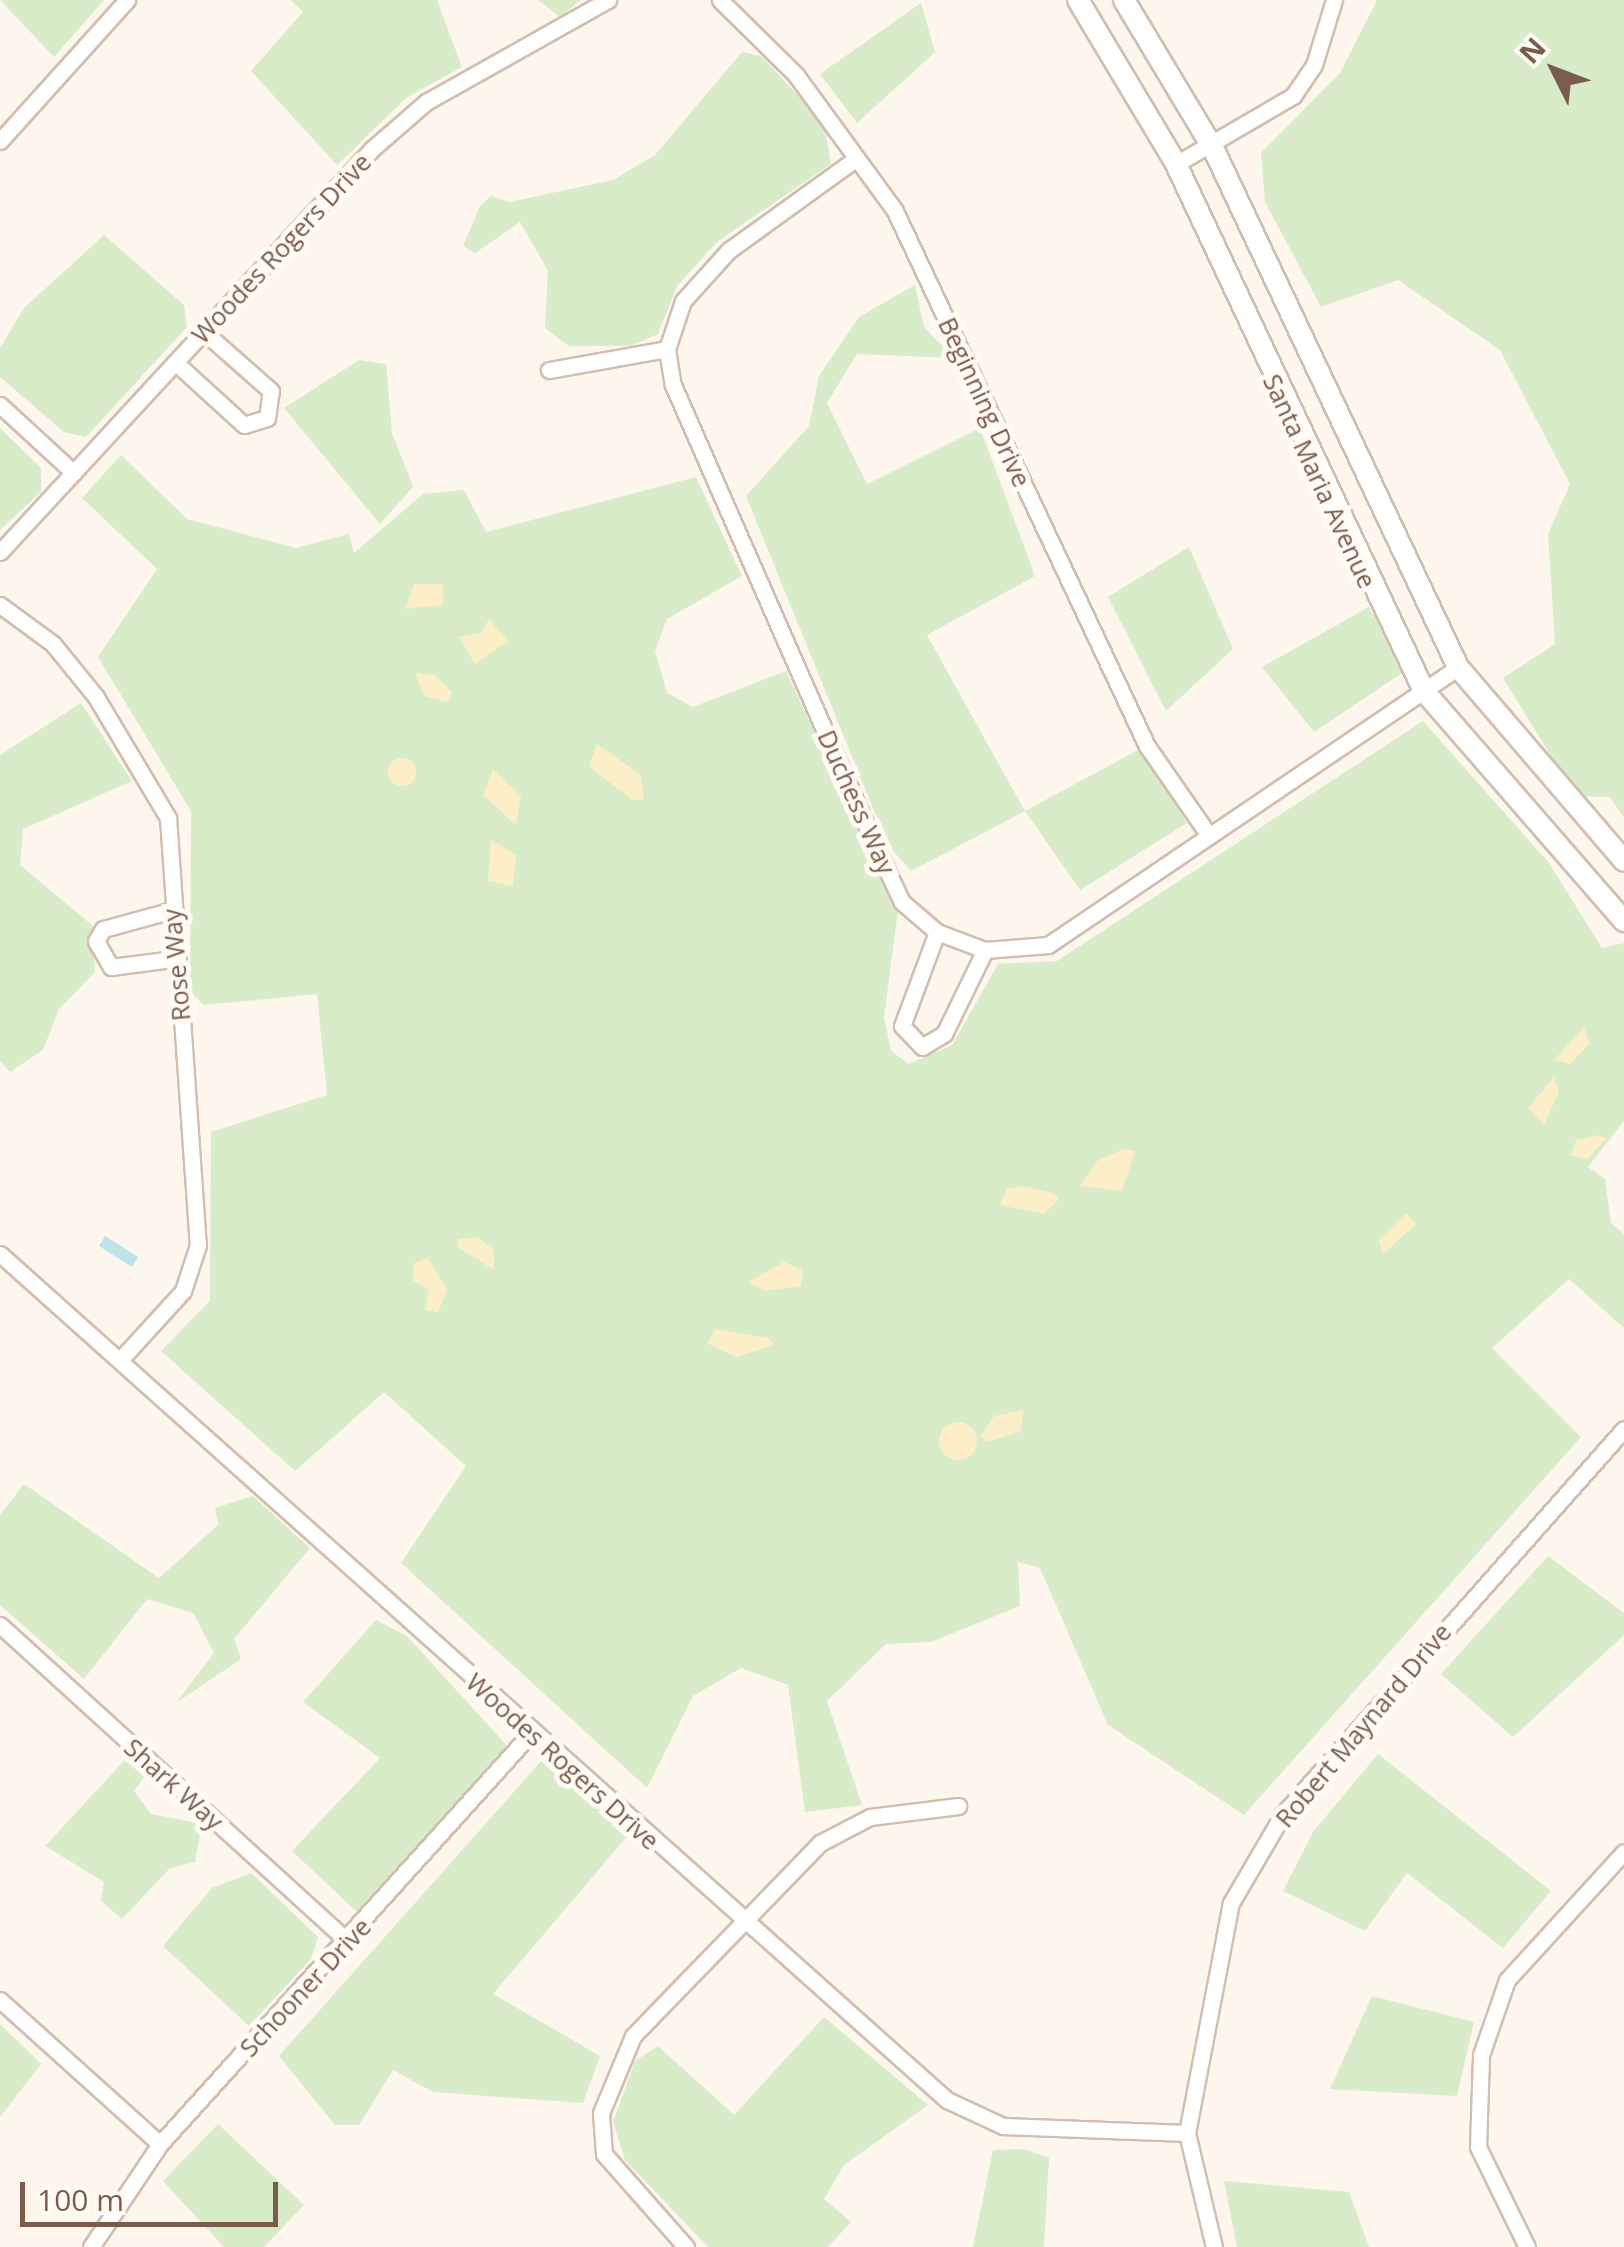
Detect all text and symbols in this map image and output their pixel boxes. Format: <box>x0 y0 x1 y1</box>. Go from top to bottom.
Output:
north arrow <box>1504 20 1604 120</box>
text: N <box>1510 29 1553 71</box>
street label: Woodes Rogers Drive <box>185 147 377 349</box>
street label: Beginning Drive <box>933 312 1037 492</box>
street label: Santa Maria Avenue <box>1257 369 1383 593</box>
street label: Duchess Way <box>812 725 902 879</box>
street label: Rose Way <box>156 908 196 1022</box>
street label: Robert Maynard Drive <box>1269 1617 1457 1833</box>
street label: Woodes Rogers Drive <box>461 1667 665 1855</box>
street label: Shark Way <box>119 1732 229 1836</box>
street label: Schooner Drive <box>233 1912 377 2062</box>
scale bar <box>25 2162 282 2224</box>
text: 100 m <box>37 2179 124 2220</box>

